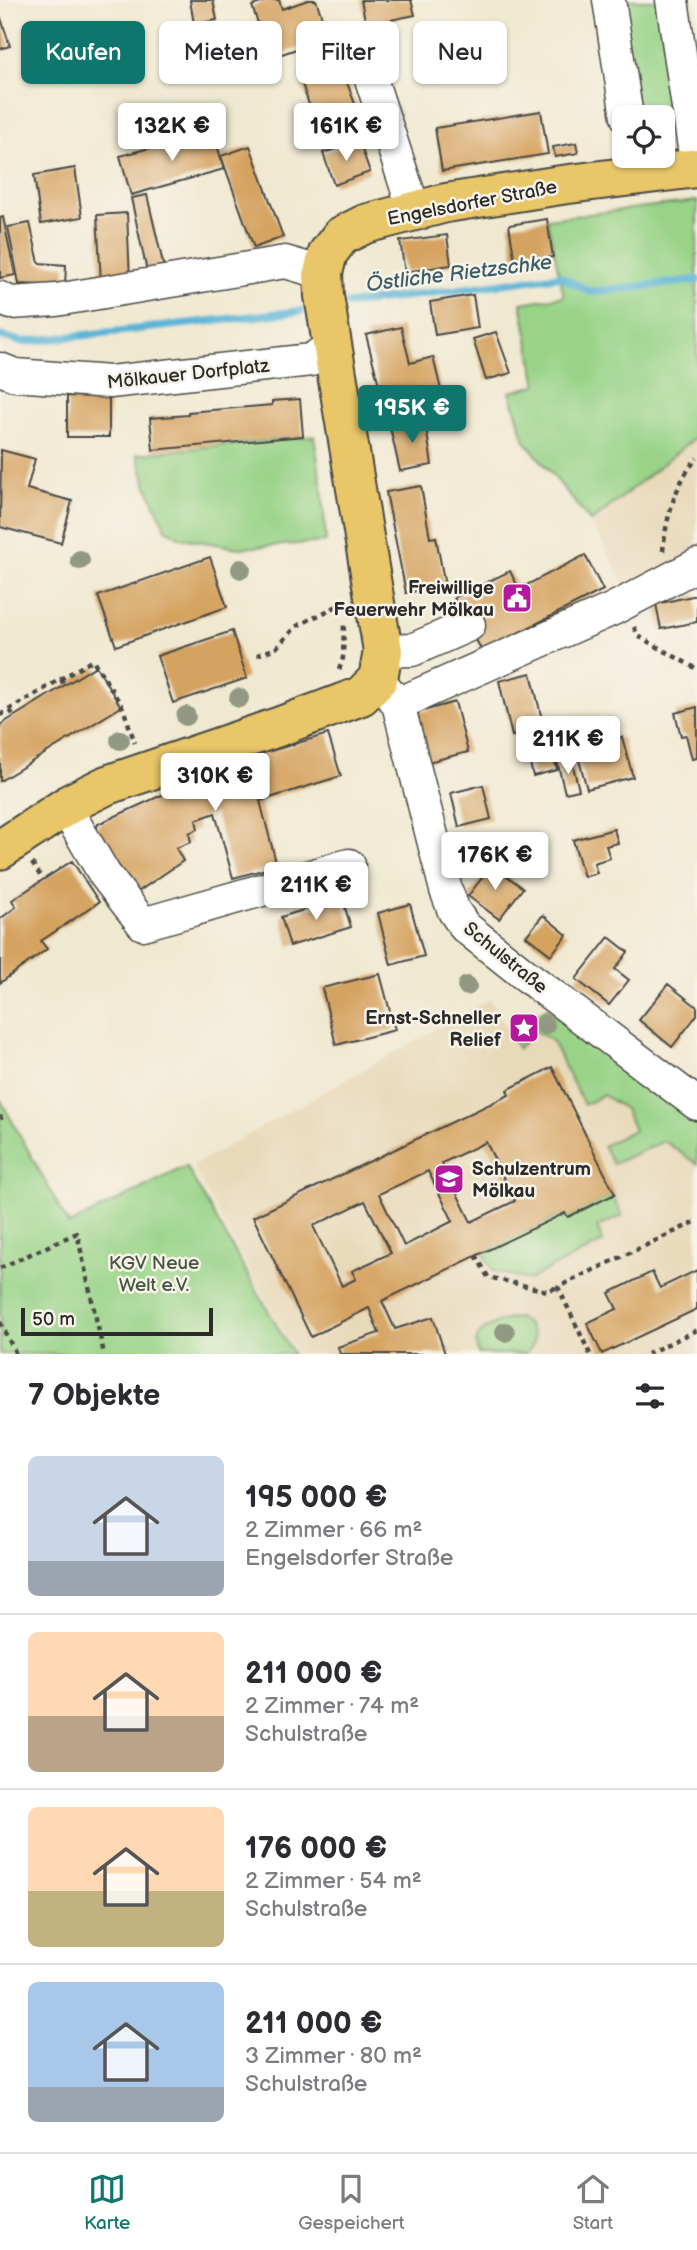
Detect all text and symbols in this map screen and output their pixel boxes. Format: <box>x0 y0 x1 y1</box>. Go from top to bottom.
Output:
chip: Kaufen <box>21 21 145 84</box>
chip: Mieten <box>159 21 282 84</box>
chip: Filter <box>296 21 399 84</box>
chip: Neu <box>413 21 507 84</box>
pin: 132K € <box>115 104 229 163</box>
pin: 161K € <box>289 104 403 163</box>
map controls <box>612 105 675 168</box>
button: locate <box>612 105 675 168</box>
text: 132K € <box>134 112 210 140</box>
text: 161K € <box>310 112 382 140</box>
street label: Engelsdorfer Straße <box>386 176 559 231</box>
water label: Östliche Rietzschke <box>365 250 553 297</box>
street label: Mölkauer Dorfplatz <box>106 354 271 394</box>
pin: 195K € <box>355 386 469 445</box>
text: 195K € <box>374 394 450 422</box>
place label: Freiwillige Feuerwehr Mölkau <box>334 577 494 622</box>
public building icon: Freiwillige Feuerwehr Mölkau <box>500 581 534 615</box>
pin: 211K € <box>511 716 625 776</box>
text: 211K € <box>532 725 604 753</box>
pin: 310K € <box>158 754 272 813</box>
text: 310K € <box>177 762 253 790</box>
pin: 176K € <box>438 832 552 892</box>
text: 176K € <box>457 841 533 869</box>
pin: 211K € <box>259 862 373 922</box>
text: 211K € <box>280 871 352 899</box>
street label: Schulstraße <box>459 917 552 999</box>
place label: Ernst-Schneller Relief <box>365 1007 502 1052</box>
place icon: Ernst-Schneller Relief <box>507 1011 541 1045</box>
place label: Schulzentrum Mölkau <box>472 1158 591 1203</box>
school or university icon: Schulzentrum Mölkau <box>432 1162 466 1196</box>
park label: KGV Neue Welt e.V. <box>109 1252 199 1297</box>
scale bar <box>21 1305 214 1337</box>
text: 50 m <box>32 1308 75 1331</box>
icon: filters <box>631 1377 669 1415</box>
text: 7 Objekte <box>28 1378 160 1414</box>
text: 195 000 € <box>245 1480 387 1516</box>
icon: home <box>84 1484 168 1568</box>
text: 2 Zimmer · 66 m² <box>245 1516 423 1544</box>
text: Engelsdorfer Straße <box>245 1544 453 1572</box>
text: 211 000 € <box>245 1656 383 1692</box>
icon: home <box>84 1660 168 1744</box>
text: 2 Zimmer · 74 m² <box>245 1692 419 1720</box>
text: Schulstraße <box>245 1720 367 1748</box>
text: 176 000 € <box>245 1831 387 1867</box>
icon: home <box>84 1835 168 1919</box>
text: 2 Zimmer · 54 m² <box>245 1867 422 1895</box>
text: Schulstraße <box>245 1895 367 1923</box>
text: 211 000 € <box>245 2006 383 2042</box>
icon: home <box>84 2010 168 2094</box>
text: 3 Zimmer · 80 m² <box>245 2042 422 2070</box>
text: Schulstraße <box>245 2070 367 2098</box>
tab: Karte <box>84 2170 130 2235</box>
tab: Gespeichert <box>298 2170 405 2235</box>
tab: Start <box>573 2170 613 2235</box>

